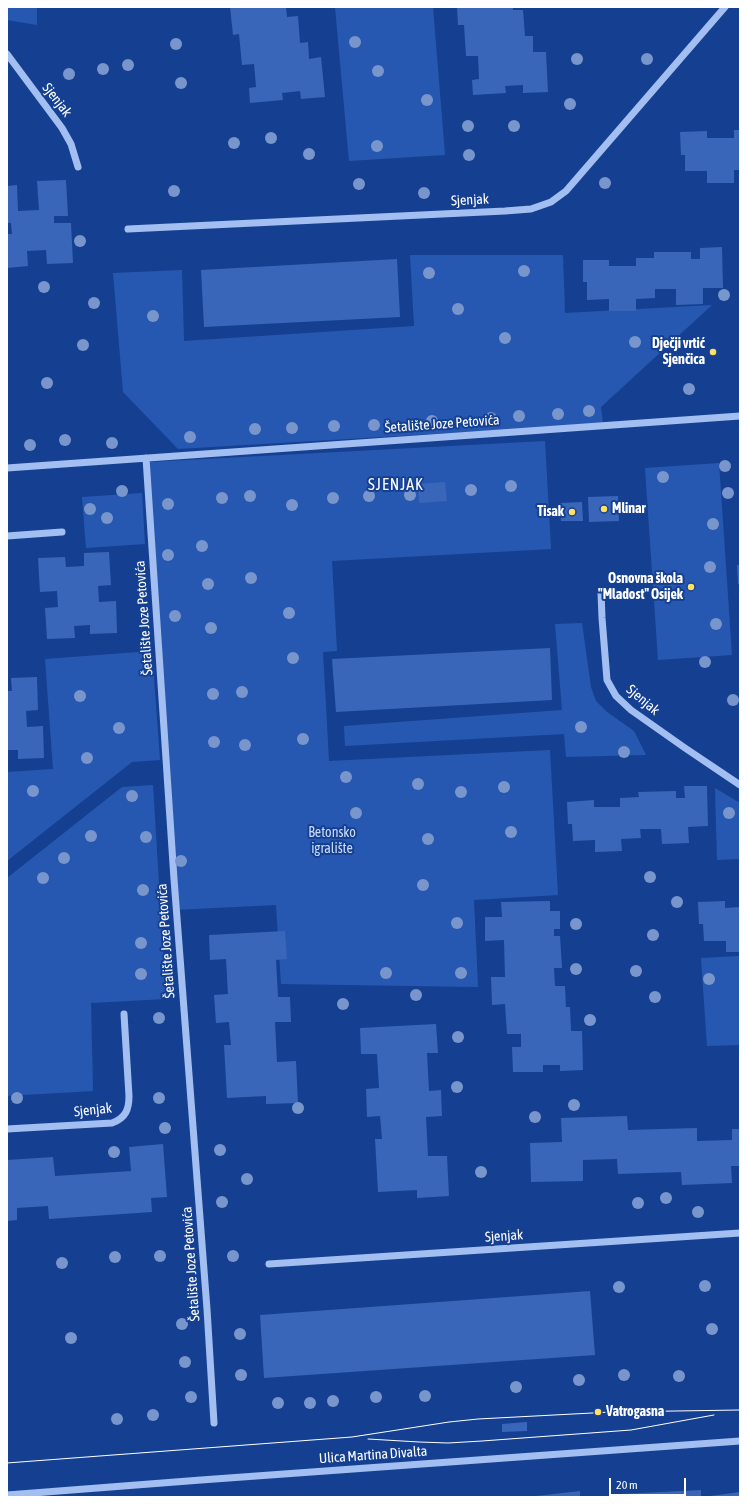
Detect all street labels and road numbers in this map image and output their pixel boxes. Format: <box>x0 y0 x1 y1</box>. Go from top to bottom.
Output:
street label: Sjenjak <box>39 80 75 120</box>
street label: Sjenjak <box>451 191 489 209</box>
street label: Šetalište Joze Petovića <box>384 412 500 436</box>
street label: Šetalište Joze Petovića <box>132 560 156 676</box>
street label: Sjenjak <box>623 681 663 719</box>
street label: Šetalište Joze Petovića <box>154 883 178 999</box>
street label: Sjenjak <box>73 1100 113 1120</box>
street label: Šetalište Joze Petovića <box>179 1206 203 1322</box>
street label: Sjenjak <box>484 1226 524 1246</box>
street label: Ulica Martina Divalta <box>318 1443 428 1467</box>

